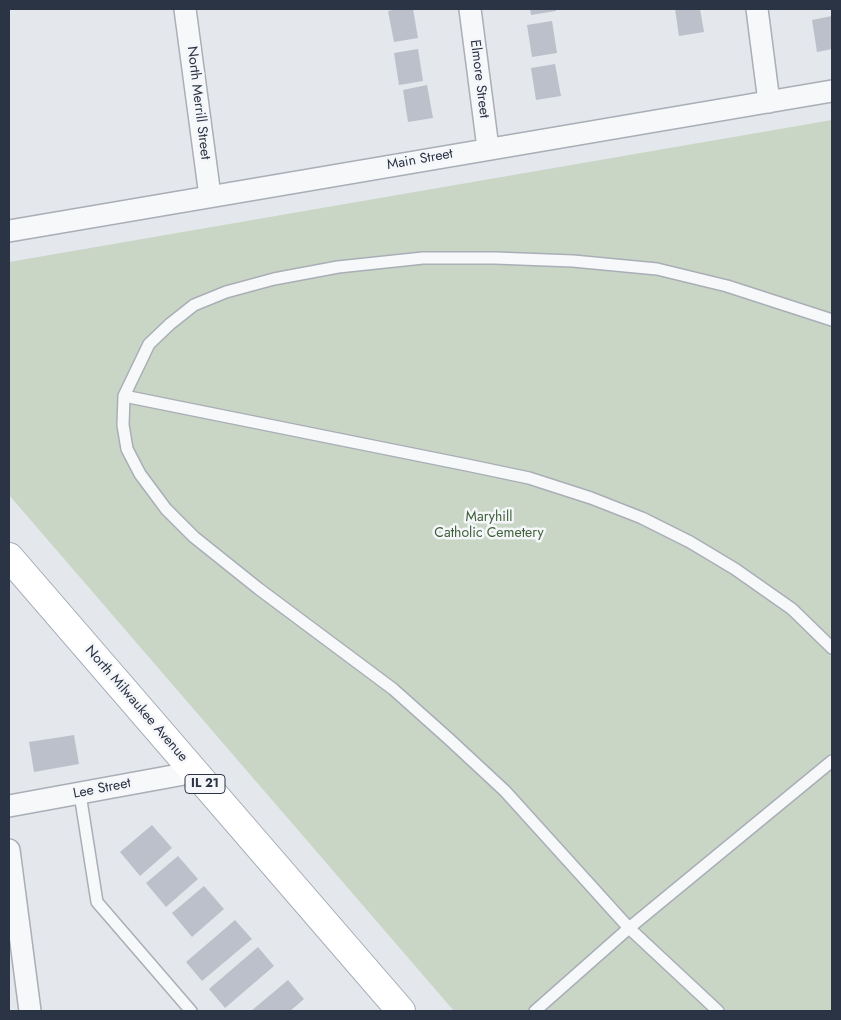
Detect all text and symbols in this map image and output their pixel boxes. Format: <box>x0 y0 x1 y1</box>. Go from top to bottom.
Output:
street label: Elmore Street <box>466 39 492 119</box>
street label: North Merrill Street <box>183 45 213 161</box>
street label: Main Street <box>386 146 454 174</box>
park label: Maryhill Catholic Cemetery <box>434 510 544 542</box>
street label: North Milwaukee Avenue <box>81 643 191 765</box>
road number: IL 21 <box>185 774 225 794</box>
street label: Lee Street <box>72 775 132 803</box>

